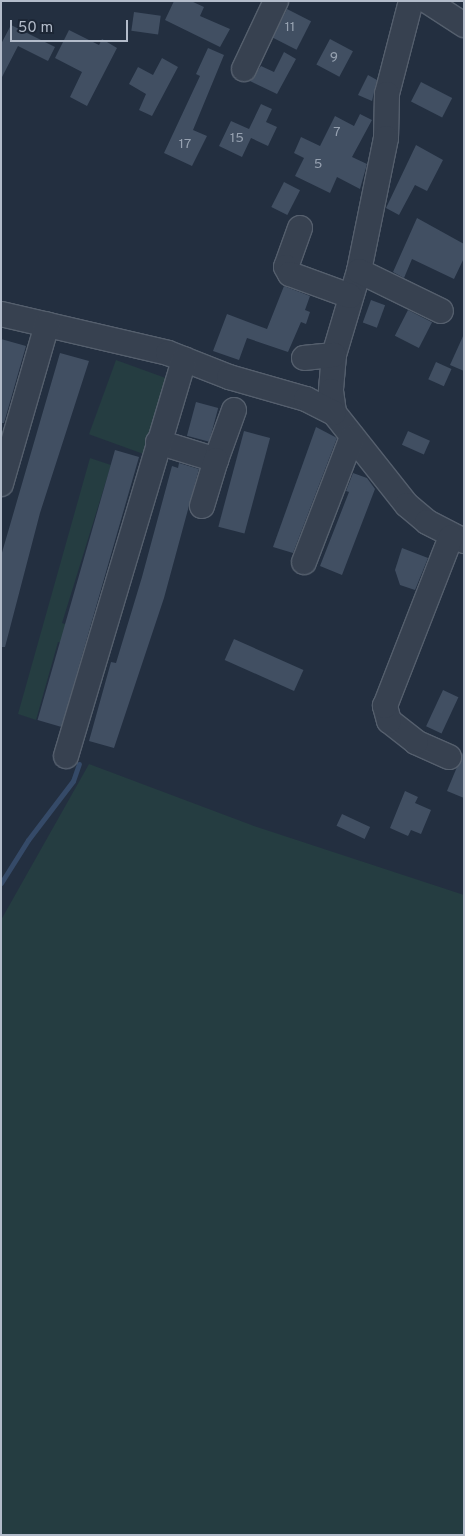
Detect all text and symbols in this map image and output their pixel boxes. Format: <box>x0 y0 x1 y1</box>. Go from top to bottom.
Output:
scale bar <box>12 10 130 42</box>
text: 50 m <box>18 19 53 38</box>
house number: 11 <box>285 20 295 36</box>
house number: 9 <box>330 50 338 66</box>
house number: 7 <box>333 125 341 141</box>
house number: 15 <box>230 131 244 147</box>
house number: 17 <box>179 137 191 153</box>
house number: 5 <box>314 157 322 173</box>

